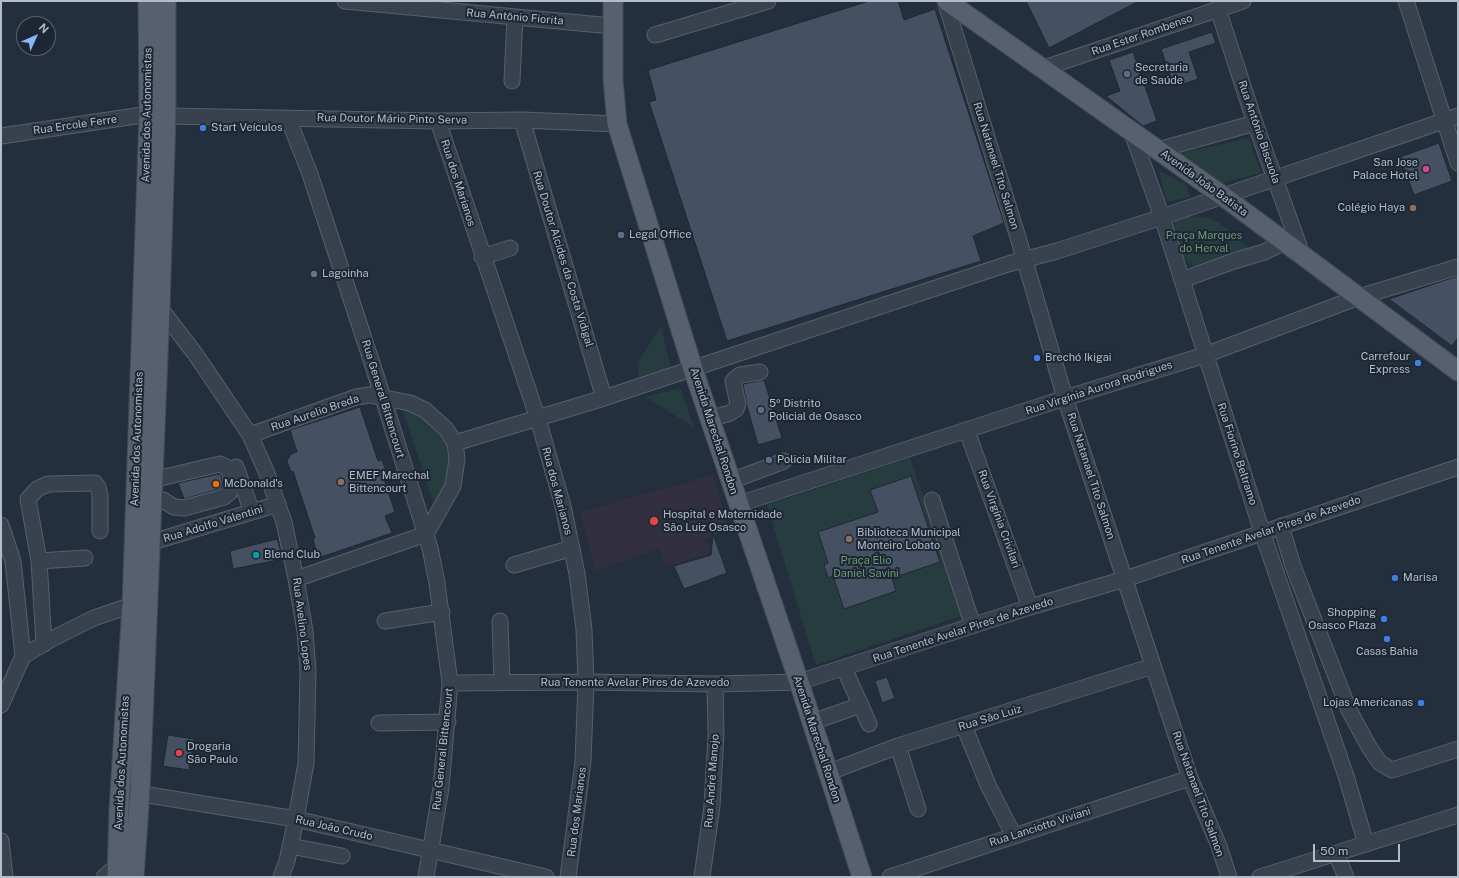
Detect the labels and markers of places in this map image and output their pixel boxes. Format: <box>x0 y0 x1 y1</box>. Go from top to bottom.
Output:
place label: Secretaria de Saúde <box>1135 61 1188 87</box>
marker: Secretaria de Saúde <box>1122 69 1132 79</box>
place label: Start Veículos <box>211 121 283 135</box>
marker: Start Veículos <box>198 123 208 133</box>
place label: San Jose Palace Hotel <box>1353 156 1418 182</box>
marker: San Jose Palace Hotel <box>1421 164 1431 174</box>
place label: Colégio Haya <box>1337 201 1405 215</box>
marker: Colégio Haya <box>1408 203 1418 213</box>
place label: Legal Office <box>629 228 691 242</box>
marker: Legal Office <box>616 230 626 240</box>
place label: Lagoinha <box>322 267 369 281</box>
marker: Lagoinha <box>309 269 319 279</box>
place label: Carrefour Express <box>1361 350 1410 376</box>
place label: Brechó Ikigai <box>1045 351 1111 365</box>
marker: Brechó Ikigai <box>1032 353 1042 363</box>
marker: Carrefour Express <box>1413 358 1423 368</box>
place label: 5º Distrito Policial de Osasco <box>769 397 862 423</box>
marker: 5º Distrito Policial de Osasco <box>756 405 766 415</box>
place label: Policia Militar <box>777 453 847 467</box>
marker: Policia Militar <box>764 455 774 465</box>
place label: EMEF Marechal Bittencourt <box>349 469 430 495</box>
place label: McDonald's <box>224 477 283 491</box>
marker: EMEF Marechal Bittencourt <box>336 477 346 487</box>
marker: McDonald's <box>211 479 221 489</box>
place label: Hospital e Maternidade São Luiz Osasco <box>663 508 782 534</box>
marker: Hospital e Maternidade São Luiz Osasco <box>648 515 660 527</box>
place label: Biblioteca Municipal Monteiro Lobato <box>857 526 961 552</box>
marker: Biblioteca Municipal Monteiro Lobato <box>844 534 854 544</box>
place label: Blend Club <box>264 548 320 562</box>
marker: Blend Club <box>251 550 261 560</box>
place label: Marisa <box>1403 571 1437 585</box>
marker: Marisa <box>1390 573 1400 583</box>
place label: Shopping Osasco Plaza <box>1308 606 1376 632</box>
marker: Shopping Osasco Plaza <box>1379 614 1389 624</box>
marker: Casas Bahia <box>1382 634 1392 644</box>
place label: Casas Bahia <box>1356 645 1418 659</box>
place label: Lojas Americanas <box>1323 696 1413 710</box>
marker: Lojas Americanas <box>1416 698 1426 708</box>
place label: Drogaria São Paulo <box>187 740 238 766</box>
marker: Drogaria São Paulo <box>174 748 184 758</box>

